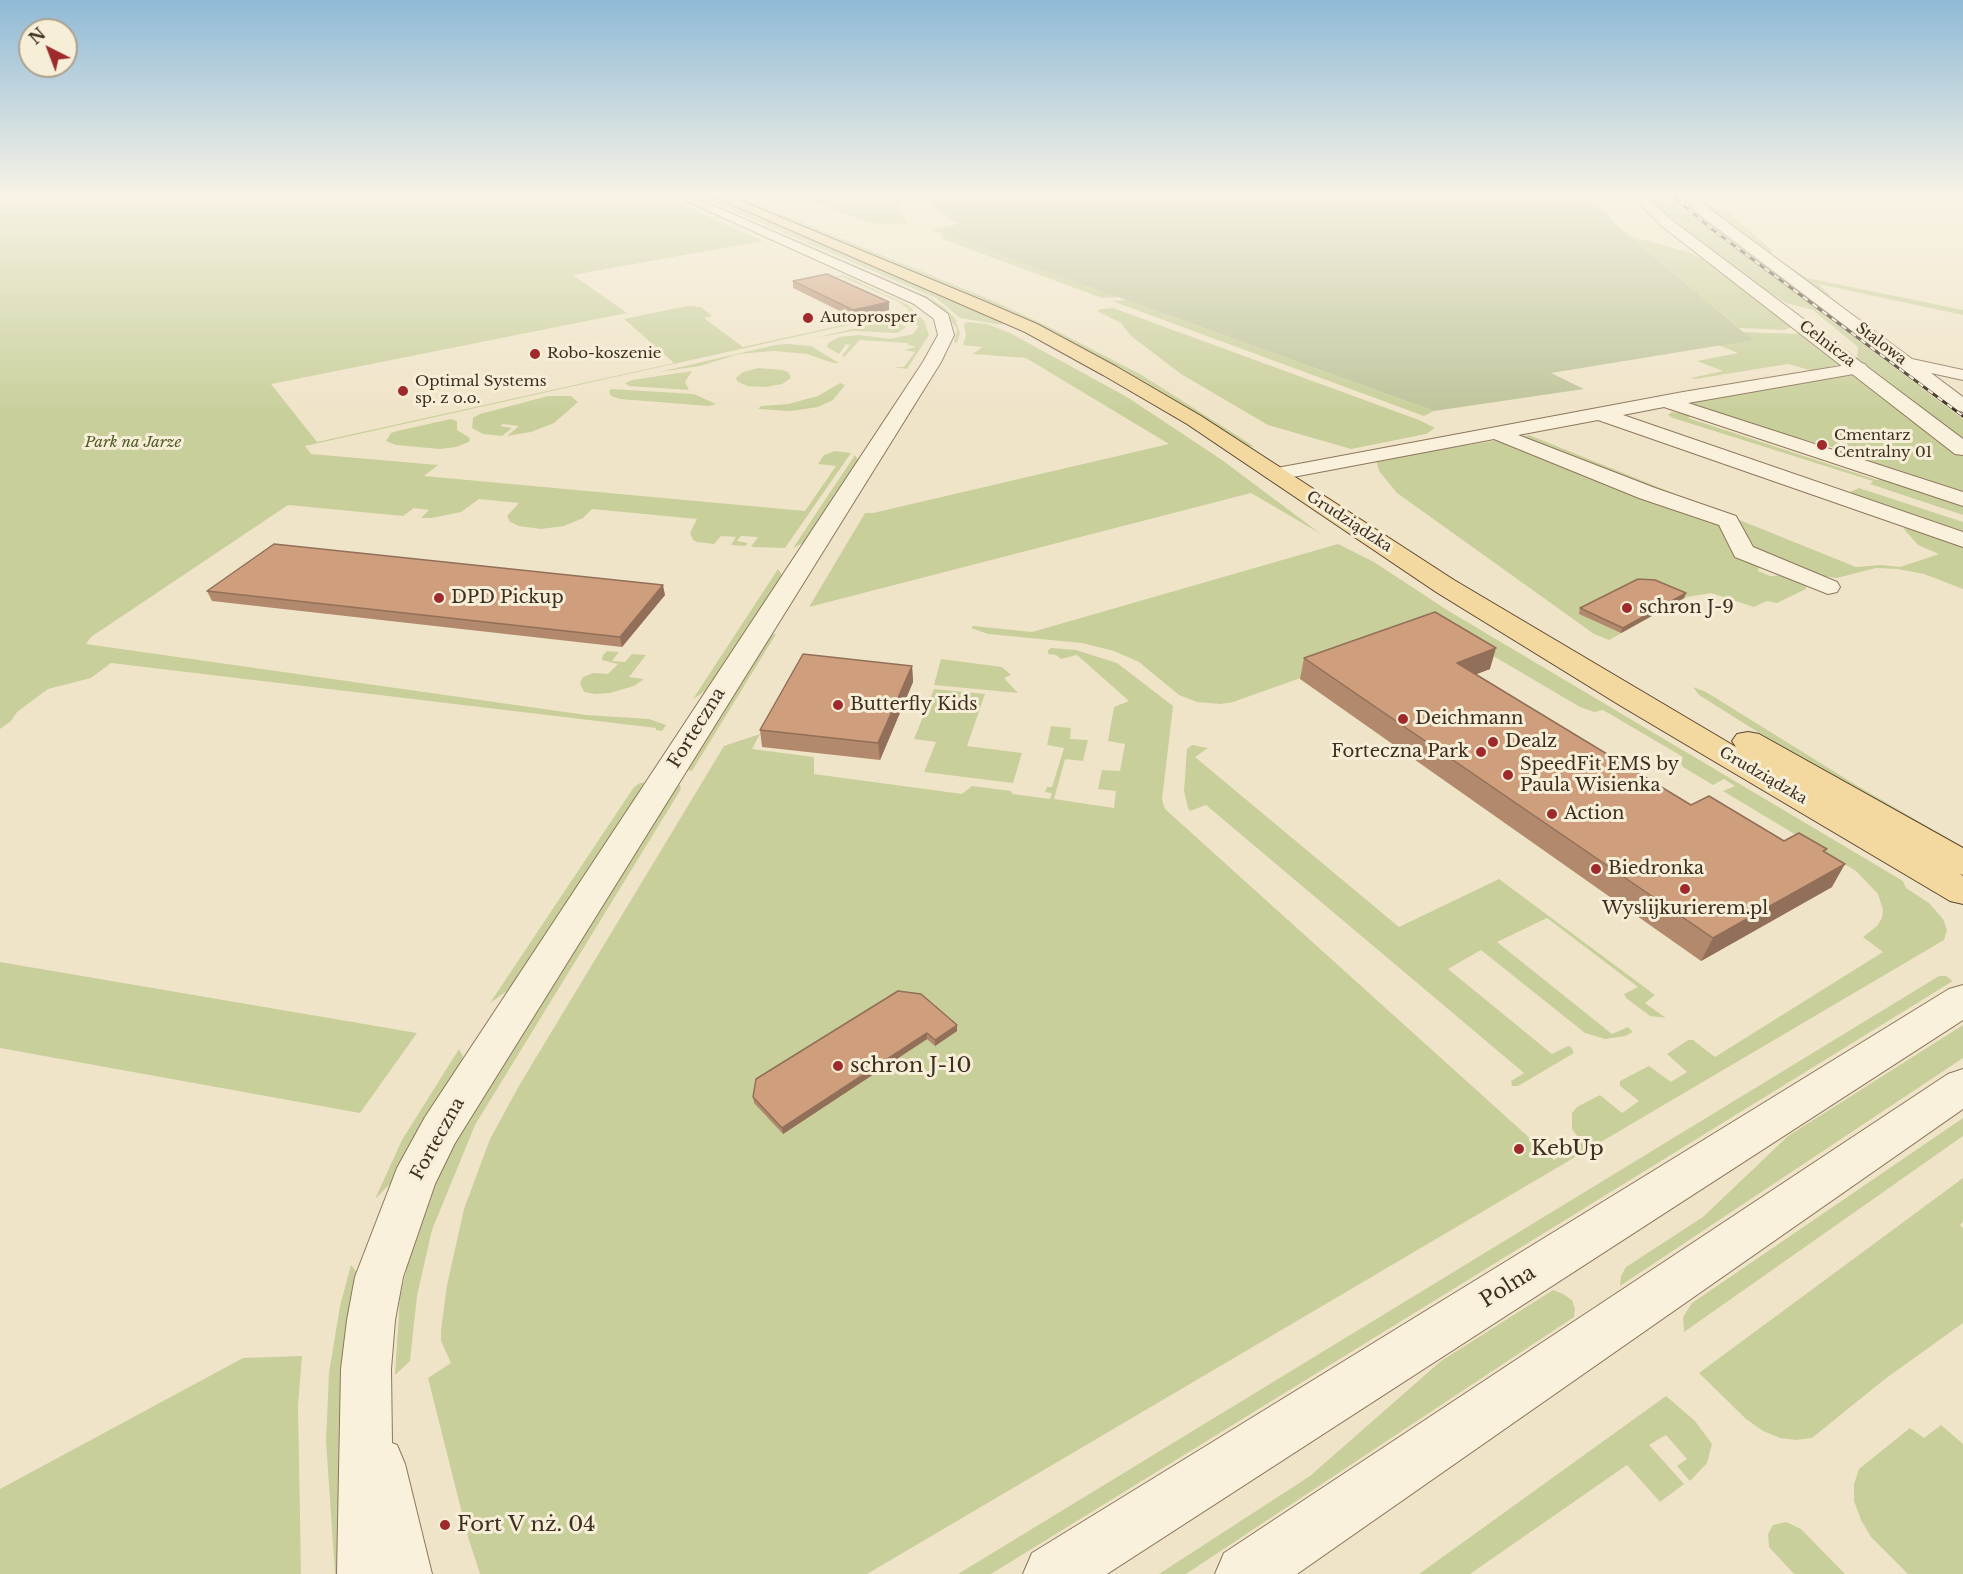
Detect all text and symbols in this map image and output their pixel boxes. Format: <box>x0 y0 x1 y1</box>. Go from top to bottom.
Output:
north arrow <box>18 18 78 78</box>
text: N <box>25 24 50 49</box>
place label: Autoprosper <box>820 309 917 327</box>
marker: Autoprosper <box>801 311 815 325</box>
street label: Celnicza <box>1795 317 1859 371</box>
street label: Stalowa <box>1852 319 1910 369</box>
place label: Robo-koszenie <box>547 345 661 363</box>
marker: Robo-koszenie <box>528 347 542 361</box>
place label: Optimal Systems sp. z o.o. <box>415 373 546 408</box>
marker: Optimal Systems sp. z o.o. <box>396 384 410 398</box>
place label: Cmentarz Centralny 01 <box>1834 427 1932 462</box>
park label: Park na Jarze <box>85 434 181 452</box>
marker: Cmentarz Centralny 01 <box>1815 438 1829 452</box>
street label: Grudziądzka <box>1303 488 1395 556</box>
place label: DPD Pickup <box>451 587 564 609</box>
marker: DPD Pickup <box>432 591 446 605</box>
place label: schron J-9 <box>1639 597 1734 619</box>
marker: schron J-9 <box>1620 601 1634 615</box>
street label: Forteczna <box>664 684 730 772</box>
place label: Butterfly Kids <box>850 694 978 716</box>
marker: Butterfly Kids <box>831 698 845 712</box>
place label: Deichmann <box>1415 708 1523 730</box>
marker: Deichmann <box>1396 712 1410 726</box>
place label: Dealz <box>1505 731 1557 753</box>
marker: Dealz <box>1486 735 1500 749</box>
place label: Forteczna Park <box>1331 741 1469 763</box>
street label: Grudziądzka <box>1716 744 1810 808</box>
marker: Forteczna Park <box>1474 745 1488 759</box>
place label: SpeedFit EMS by Paula Wisienka <box>1520 754 1679 796</box>
marker: SpeedFit EMS by Paula Wisienka <box>1501 768 1515 782</box>
place label: Action <box>1564 803 1624 825</box>
marker: Action <box>1545 807 1559 821</box>
place label: Biedronka <box>1608 858 1704 880</box>
marker: Biedronka <box>1589 862 1603 876</box>
marker: Wyslijkurierem.pl <box>1678 882 1692 896</box>
place label: Wyslijkurierem.pl <box>1602 898 1768 920</box>
place label: schron J-10 <box>850 1053 972 1079</box>
marker: schron J-10 <box>831 1059 845 1073</box>
street label: Forteczna <box>407 1094 469 1184</box>
place label: KebUp <box>1531 1136 1604 1162</box>
marker: KebUp <box>1512 1142 1526 1156</box>
street label: Polna <box>1476 1260 1540 1314</box>
place label: Fort V nż. 04 <box>457 1512 595 1538</box>
marker: Fort V nż. 04 <box>438 1518 452 1532</box>

